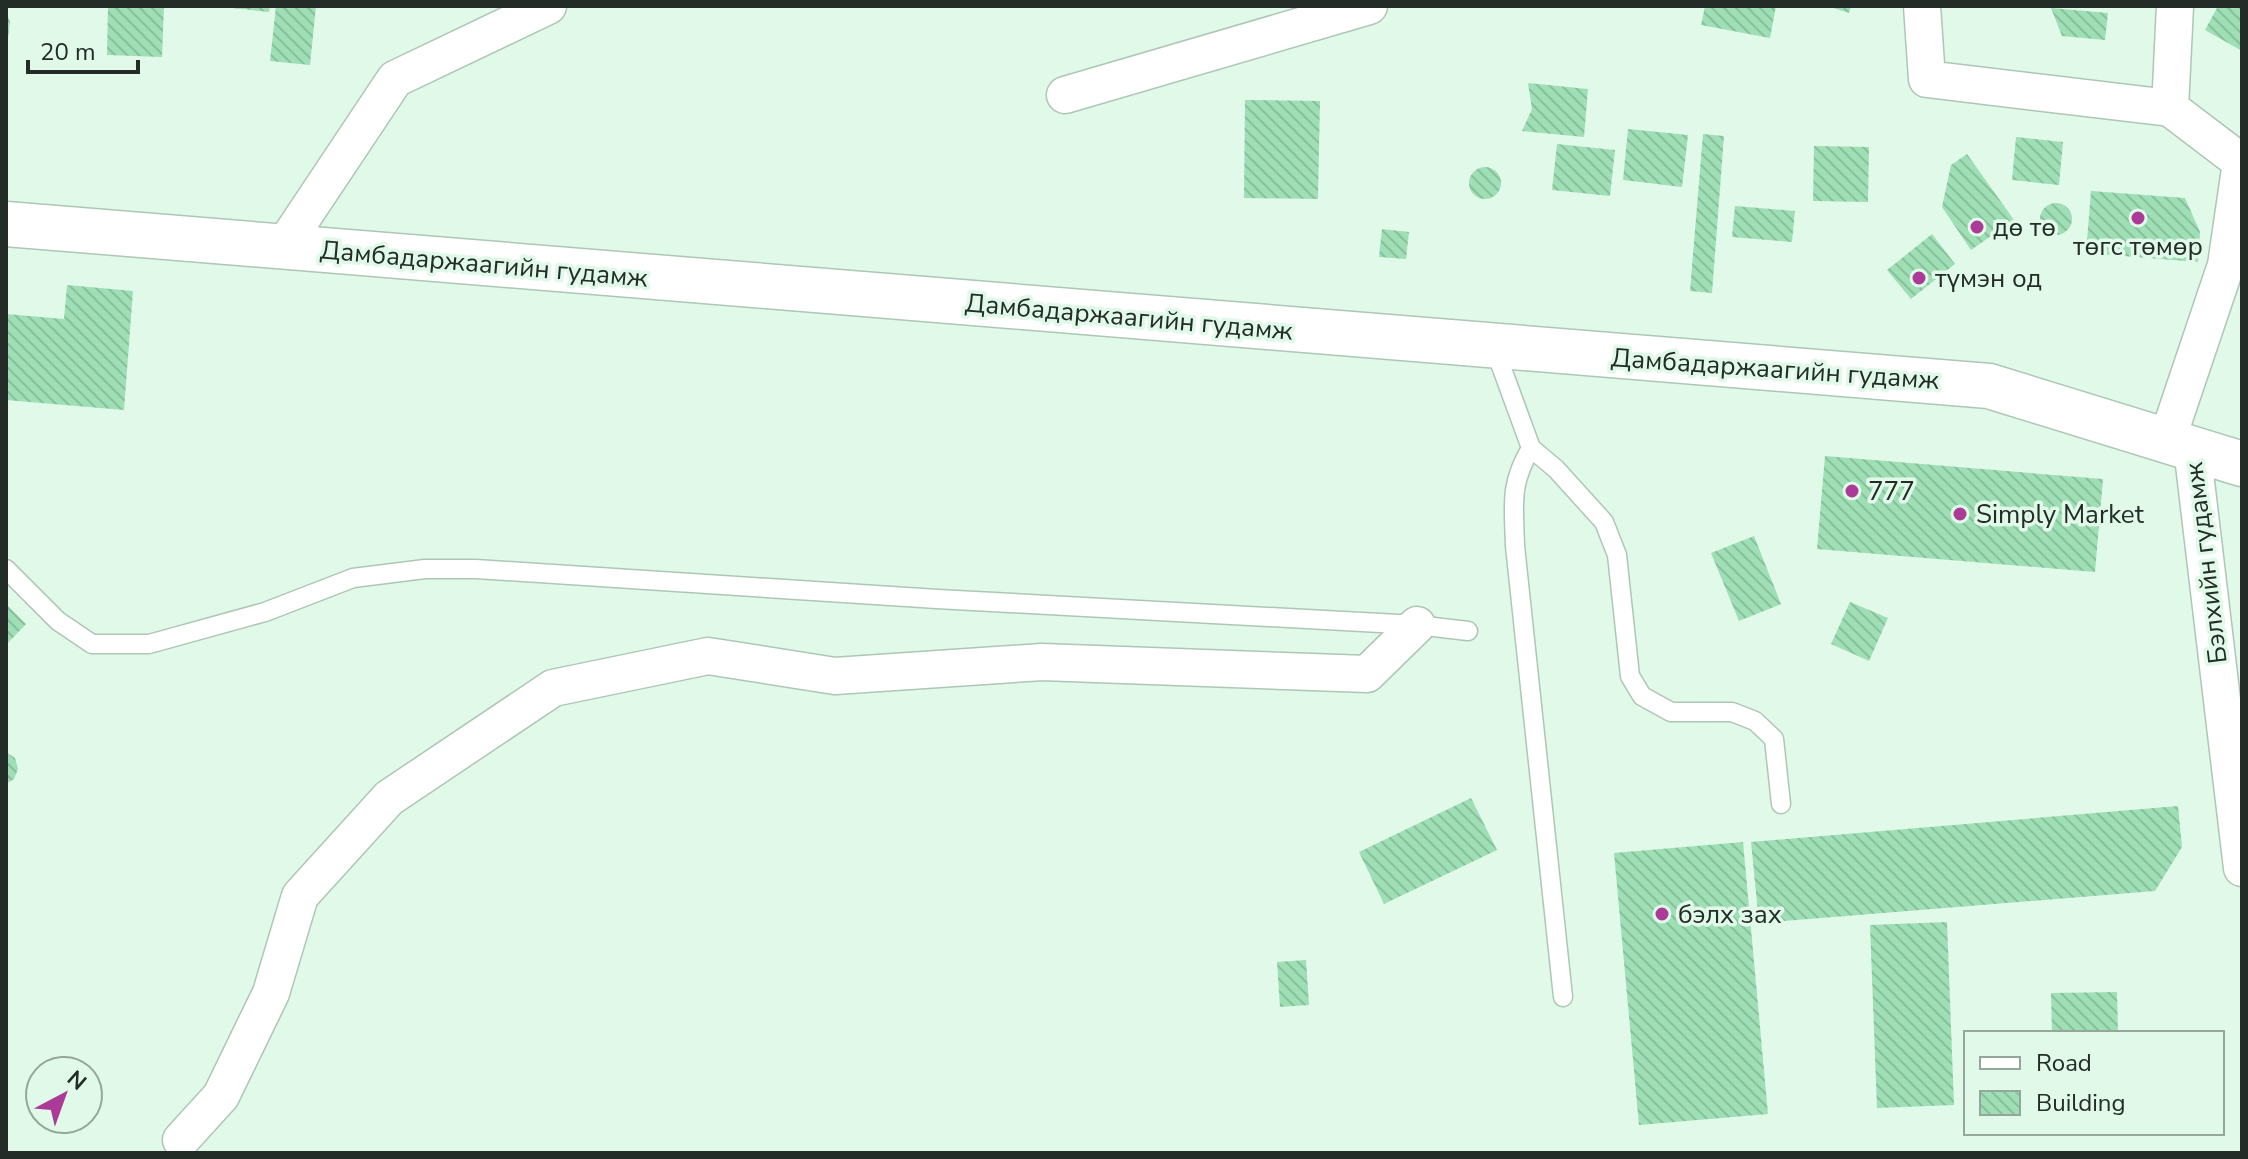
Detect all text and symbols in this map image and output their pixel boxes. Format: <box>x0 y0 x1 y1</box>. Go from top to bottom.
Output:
scale bar <box>28 24 138 74</box>
text: 20 m <box>40 36 96 68</box>
marker: төгс төмөр <box>2129 209 2147 227</box>
place label: дө тө <box>1993 210 2056 245</box>
marker: дө тө <box>1968 218 1986 236</box>
place label: төгс төмөр <box>2073 229 2203 264</box>
street label: Дамбадаржаагийн гудамж <box>319 232 650 296</box>
place label: түмэн од <box>1935 261 2042 296</box>
marker: түмэн од <box>1910 269 1928 287</box>
street label: Дамбадаржаагийн гудамж <box>964 285 1295 349</box>
street label: Дамбадаржаагийн гудамж <box>1610 340 1941 398</box>
street label: Бэлхийн гудамж <box>2176 460 2236 666</box>
place label: 777 <box>1868 474 1915 509</box>
marker: 777 <box>1843 482 1861 500</box>
place label: Simply Market <box>1976 497 2145 532</box>
marker: Simply Market <box>1951 505 1969 523</box>
place label: бэлх зах <box>1678 897 1782 932</box>
marker: бэлх зах <box>1653 905 1671 923</box>
legend <box>1964 1031 2224 1135</box>
text: Road <box>2036 1047 2092 1079</box>
north arrow <box>24 1055 104 1135</box>
text: N <box>60 1064 93 1097</box>
text: Building <box>2036 1087 2126 1119</box>

